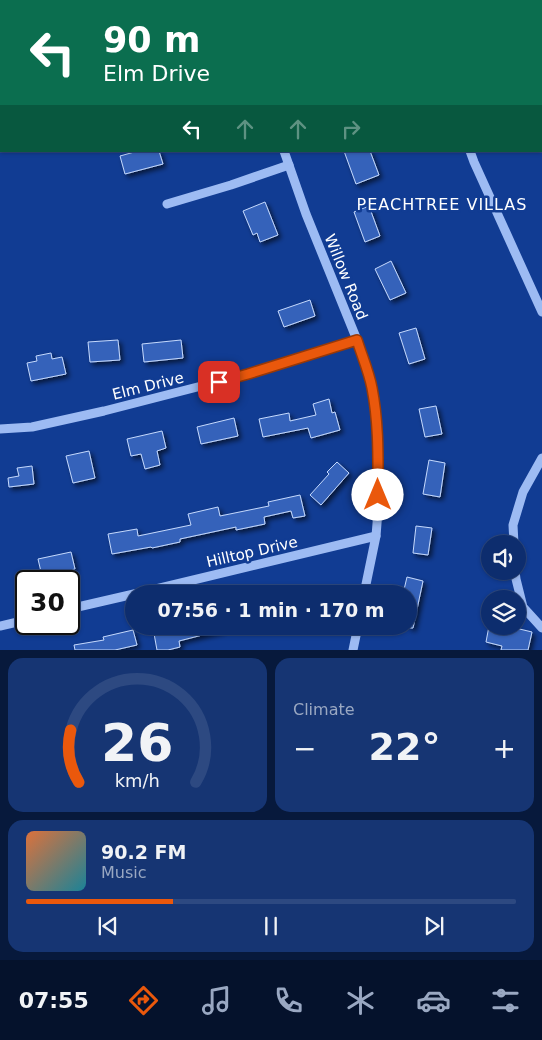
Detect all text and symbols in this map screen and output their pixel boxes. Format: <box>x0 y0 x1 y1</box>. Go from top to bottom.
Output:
icon: left <box>20 20 85 85</box>
text: 90 m <box>103 20 200 60</box>
text: Elm Drive <box>103 61 210 86</box>
icon: left <box>178 115 206 143</box>
icon: ahead <box>231 115 259 143</box>
icon: ahead <box>284 115 312 143</box>
icon: right <box>337 115 365 143</box>
district label: PEACHTREE VILLAS <box>357 195 527 214</box>
street label: Willow Road <box>321 232 371 322</box>
pin <box>198 361 240 403</box>
street label: Elm Drive <box>110 368 186 404</box>
icon: arrive <box>205 368 233 396</box>
position arrow <box>351 468 403 520</box>
street label: Hilltop Drive <box>205 533 299 571</box>
map controls <box>481 535 526 635</box>
button: sound <box>481 535 526 580</box>
speed limit sign: 30 <box>15 570 80 635</box>
button: layers <box>481 590 526 635</box>
text: 07:56 · 1 min · 170 m <box>157 599 385 621</box>
text: Climate <box>293 700 355 719</box>
text: 26 <box>101 713 174 773</box>
text: 22° <box>369 725 440 769</box>
text: − <box>293 732 316 765</box>
text: + <box>493 732 516 765</box>
text: km/h <box>115 770 160 791</box>
text: 90.2 FM <box>101 841 186 863</box>
text: Music <box>101 863 147 882</box>
icon: previous <box>94 912 122 940</box>
icon: pause <box>257 912 285 940</box>
icon: next <box>420 912 448 940</box>
icon: directions <box>126 983 161 1018</box>
icon: music <box>199 983 234 1018</box>
icon: phone <box>271 983 306 1018</box>
icon: climate <box>343 983 378 1018</box>
icon: car <box>416 983 451 1018</box>
icon: filters <box>488 983 523 1018</box>
text: 07:55 <box>19 988 89 1013</box>

